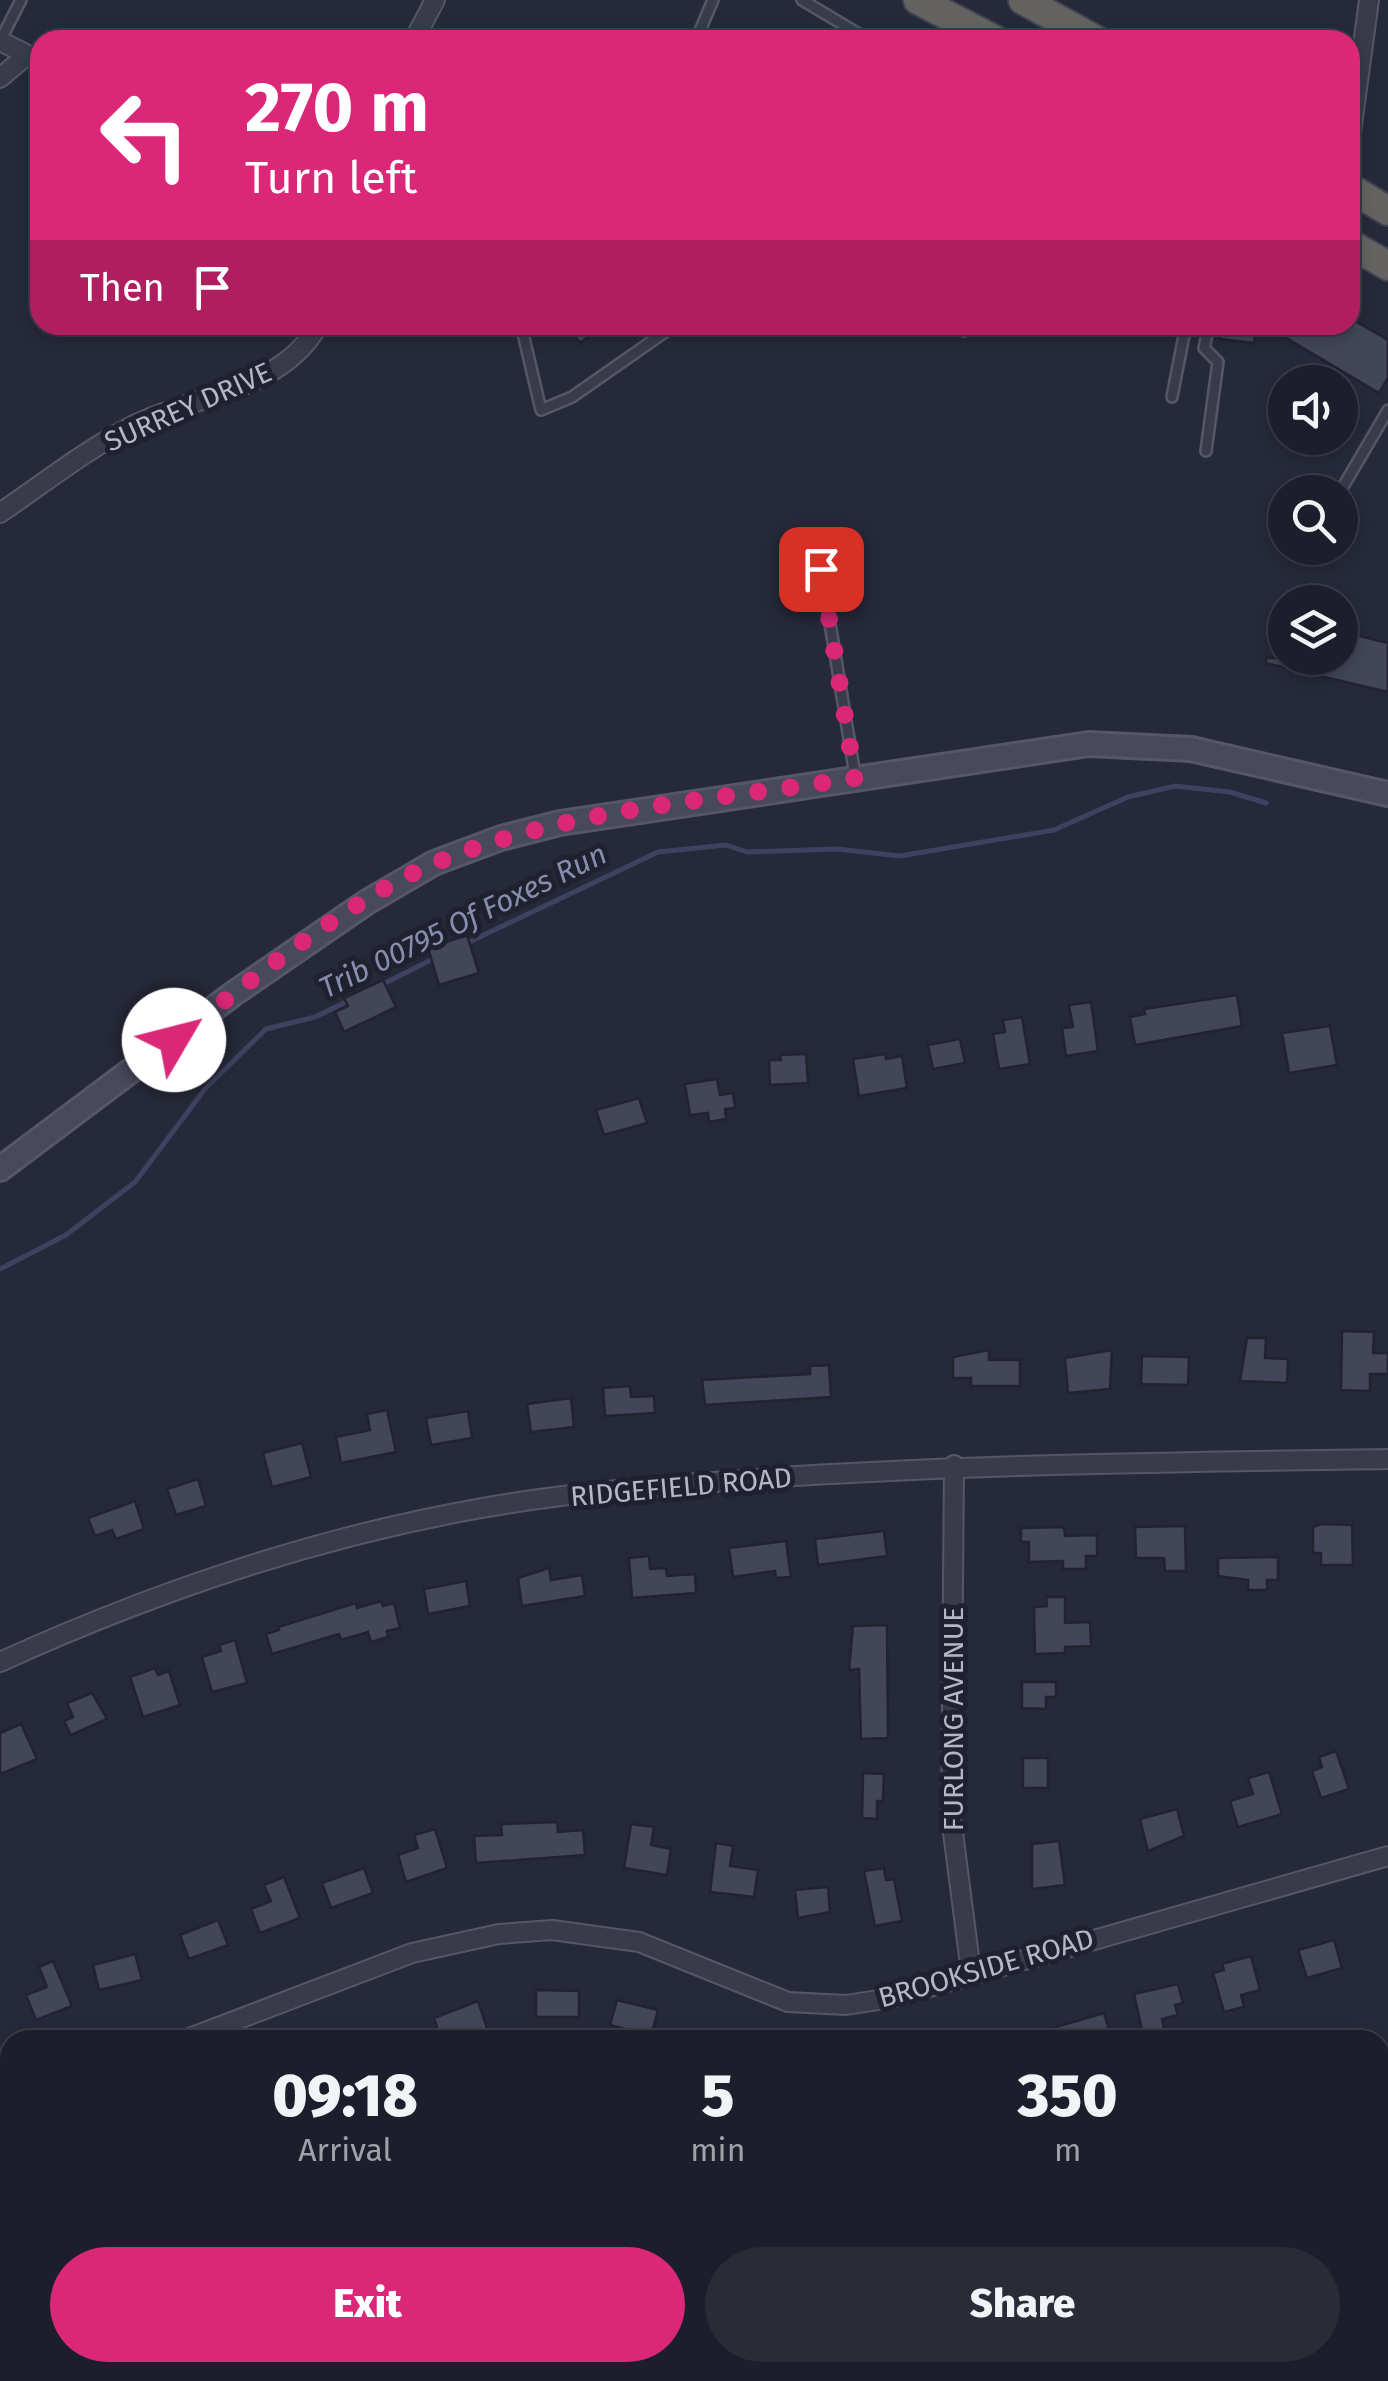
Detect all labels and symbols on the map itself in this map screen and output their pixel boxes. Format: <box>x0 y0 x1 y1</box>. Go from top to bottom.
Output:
street label: SURREY DRIVE <box>99 355 277 459</box>
pin <box>779 527 864 612</box>
water label: Trib 00795 Of Foxes Run <box>313 836 613 1006</box>
position arrow <box>122 988 226 1092</box>
street label: RIDGEFIELD ROAD <box>569 1461 793 1513</box>
street label: FURLONG AVENUE <box>937 1607 970 1831</box>
street label: BROOKSIDE ROAD <box>875 1921 1097 2015</box>

